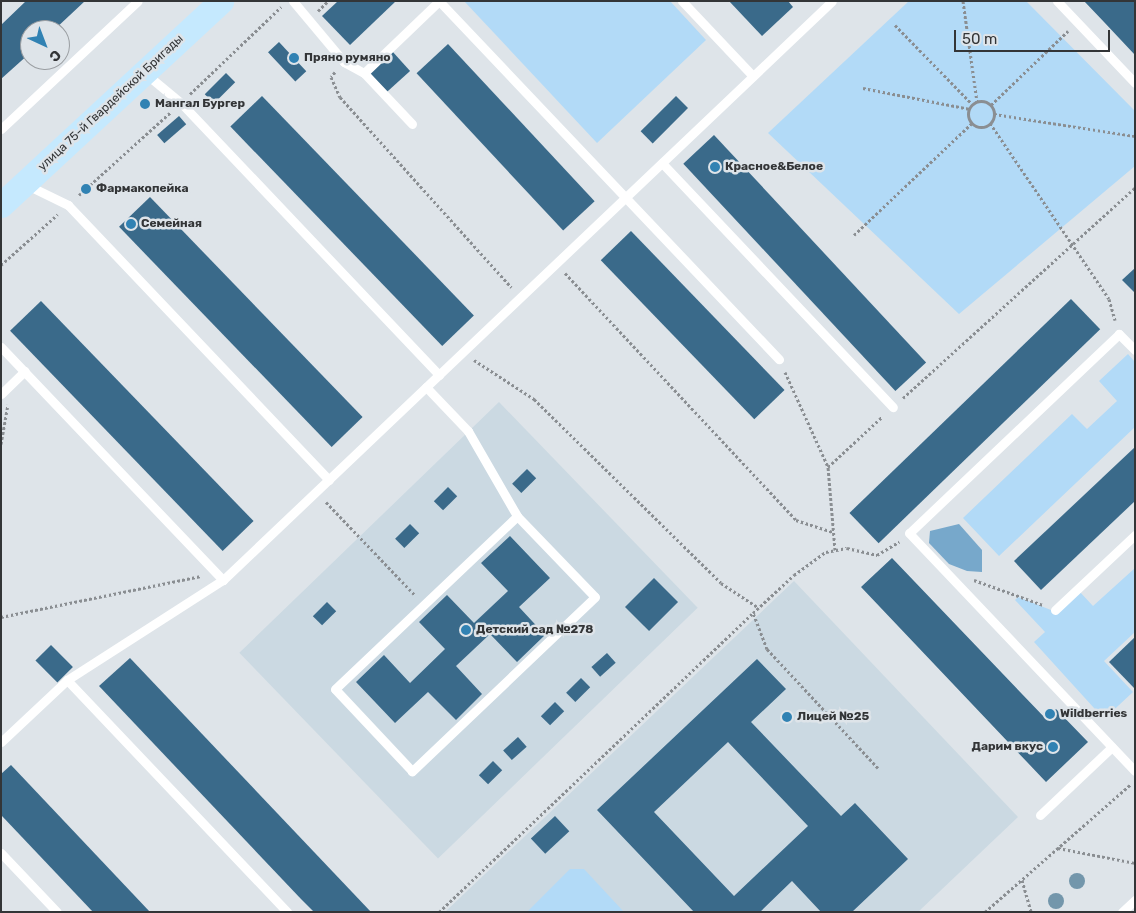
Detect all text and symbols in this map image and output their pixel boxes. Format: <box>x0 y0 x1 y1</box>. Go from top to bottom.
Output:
north arrow <box>20 20 70 70</box>
scale bar <box>956 20 1112 52</box>
text: 50 m <box>962 30 997 48</box>
street label: улица 75-й Гвардейской Бригады <box>35 32 187 174</box>
text: С <box>46 46 64 65</box>
place label: Пряно румяно <box>304 51 391 65</box>
marker: Пряно румяно <box>288 52 300 64</box>
place label: Мангал Бургер <box>155 97 245 111</box>
marker: Мангал Бургер <box>139 98 151 110</box>
place label: Красное&Белое <box>725 160 823 174</box>
marker: Красное&Белое <box>709 161 721 173</box>
place label: Фармакопейка <box>96 182 189 196</box>
marker: Фармакопейка <box>80 183 92 195</box>
place label: Семейная <box>141 217 202 231</box>
marker: Семейная <box>125 218 137 230</box>
place label: Детский сад №278 <box>476 623 593 637</box>
marker: Детский сад №278 <box>460 624 472 636</box>
place label: Wildberries <box>1060 707 1127 721</box>
marker: Wildberries <box>1044 708 1056 720</box>
place label: Лицей №25 <box>797 710 869 724</box>
marker: Лицей №25 <box>781 711 793 723</box>
place label: Дарим вкус <box>972 740 1043 754</box>
marker: Дарим вкус <box>1047 741 1059 753</box>

